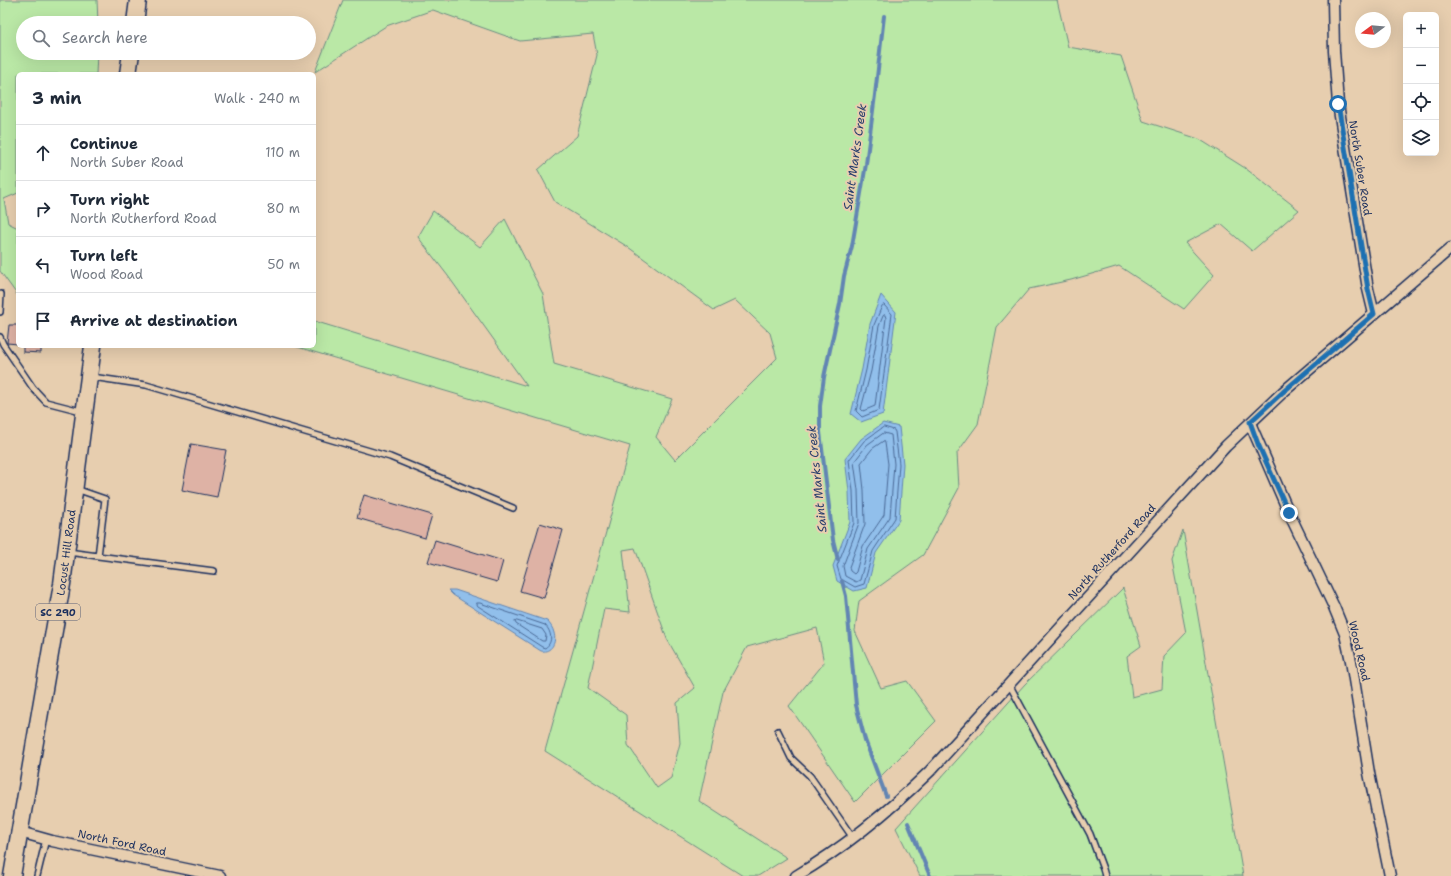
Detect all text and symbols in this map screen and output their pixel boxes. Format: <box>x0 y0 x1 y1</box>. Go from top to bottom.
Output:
north arrow <box>1355 12 1391 48</box>
map controls <box>1403 12 1439 156</box>
button: + <box>1403 12 1439 48</box>
search box <box>16 16 316 60</box>
icon: search <box>30 27 52 49</box>
text: Search here <box>62 28 148 48</box>
button: − <box>1403 48 1439 84</box>
button: locate <box>1403 84 1439 120</box>
text: 3 min <box>32 87 82 109</box>
text: Walk · 240 m <box>214 90 300 107</box>
route start <box>1329 95 1347 113</box>
water label: Saint Marks Creek <box>840 103 870 211</box>
street label: North Suber Road <box>1345 119 1375 217</box>
button: layers <box>1403 120 1439 156</box>
text: Continue <box>70 134 138 154</box>
icon: ahead <box>32 142 54 164</box>
text: 110 m <box>265 144 300 161</box>
text: North Suber Road <box>70 154 184 171</box>
text: Turn right <box>70 190 150 210</box>
icon: right <box>32 198 54 220</box>
text: 80 m <box>266 200 300 217</box>
text: North Rutherford Road <box>70 210 217 227</box>
text: Turn left <box>70 246 138 266</box>
icon: left <box>32 254 54 276</box>
text: 50 m <box>267 256 300 273</box>
text: Wood Road <box>70 266 143 283</box>
icon: arrive <box>32 310 54 332</box>
text: Arrive at destination <box>70 311 238 331</box>
water label: Saint Marks Creek <box>803 425 831 533</box>
street label: North Rutherford Road <box>1065 501 1159 603</box>
route end <box>1280 504 1298 522</box>
street label: Locust Hill Road <box>53 509 79 597</box>
road number: SC 290 <box>36 604 80 620</box>
street label: Wood Road <box>1345 619 1373 683</box>
street label: North Ford Road <box>76 826 168 860</box>

